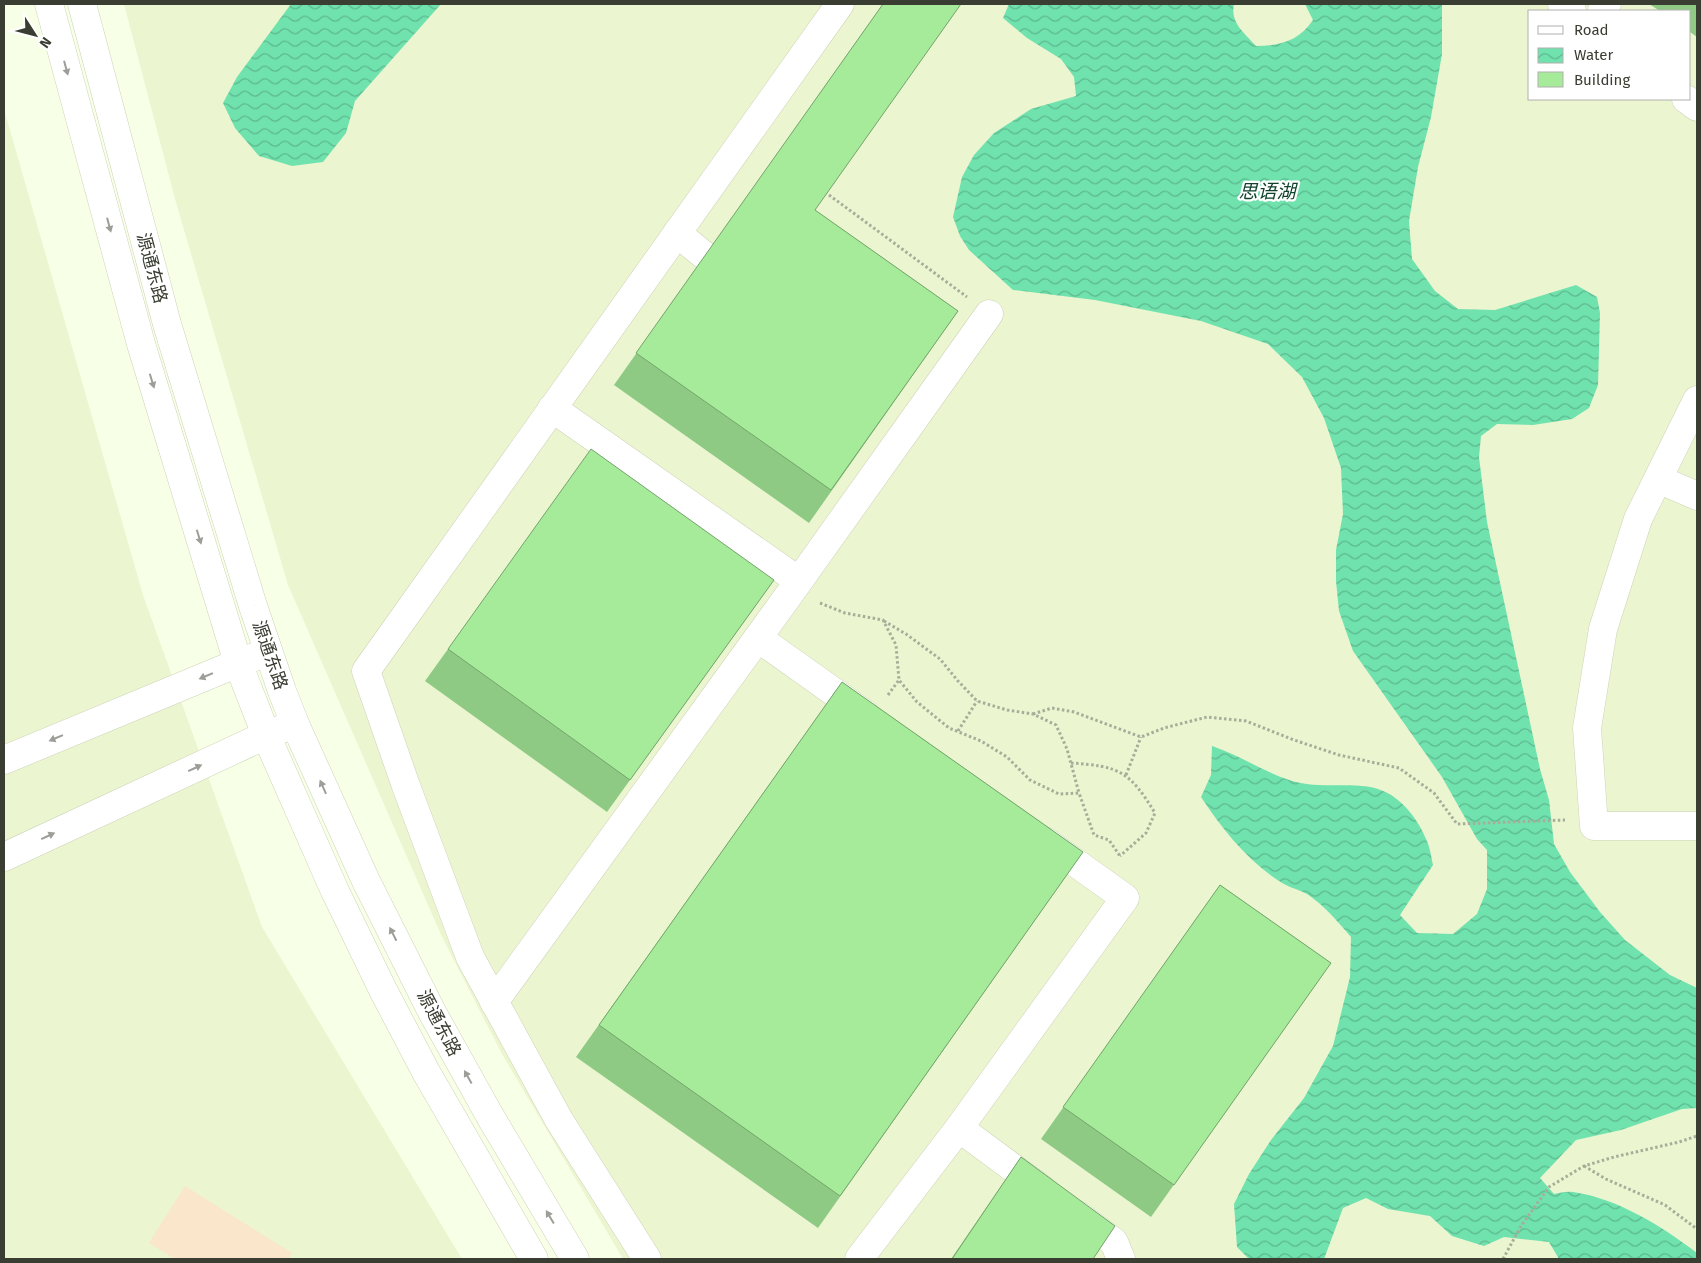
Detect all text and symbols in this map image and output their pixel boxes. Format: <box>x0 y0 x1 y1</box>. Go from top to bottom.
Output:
north arrow <box>10 10 60 60</box>
legend <box>1528 10 1691 100</box>
text: Road <box>1574 21 1609 39</box>
text: N <box>36 34 55 51</box>
text: Water <box>1574 46 1613 64</box>
one-way arrow <box>63 60 71 75</box>
text: Building <box>1574 71 1630 89</box>
water label: 思语湖 <box>1238 180 1298 203</box>
one-way arrow <box>105 217 113 232</box>
street label: 源通东路 <box>132 230 172 306</box>
one-way arrow <box>149 374 157 389</box>
one-way arrow <box>195 529 203 544</box>
street label: 源通东路 <box>248 617 292 693</box>
one-way arrow <box>198 672 213 680</box>
one-way arrow <box>49 735 63 743</box>
one-way arrow <box>188 763 202 771</box>
one-way arrow <box>319 780 327 794</box>
one-way arrow <box>41 832 55 840</box>
one-way arrow <box>389 926 397 941</box>
street label: 源通东路 <box>412 986 466 1060</box>
one-way arrow <box>464 1070 472 1085</box>
one-way arrow <box>546 1211 555 1224</box>

